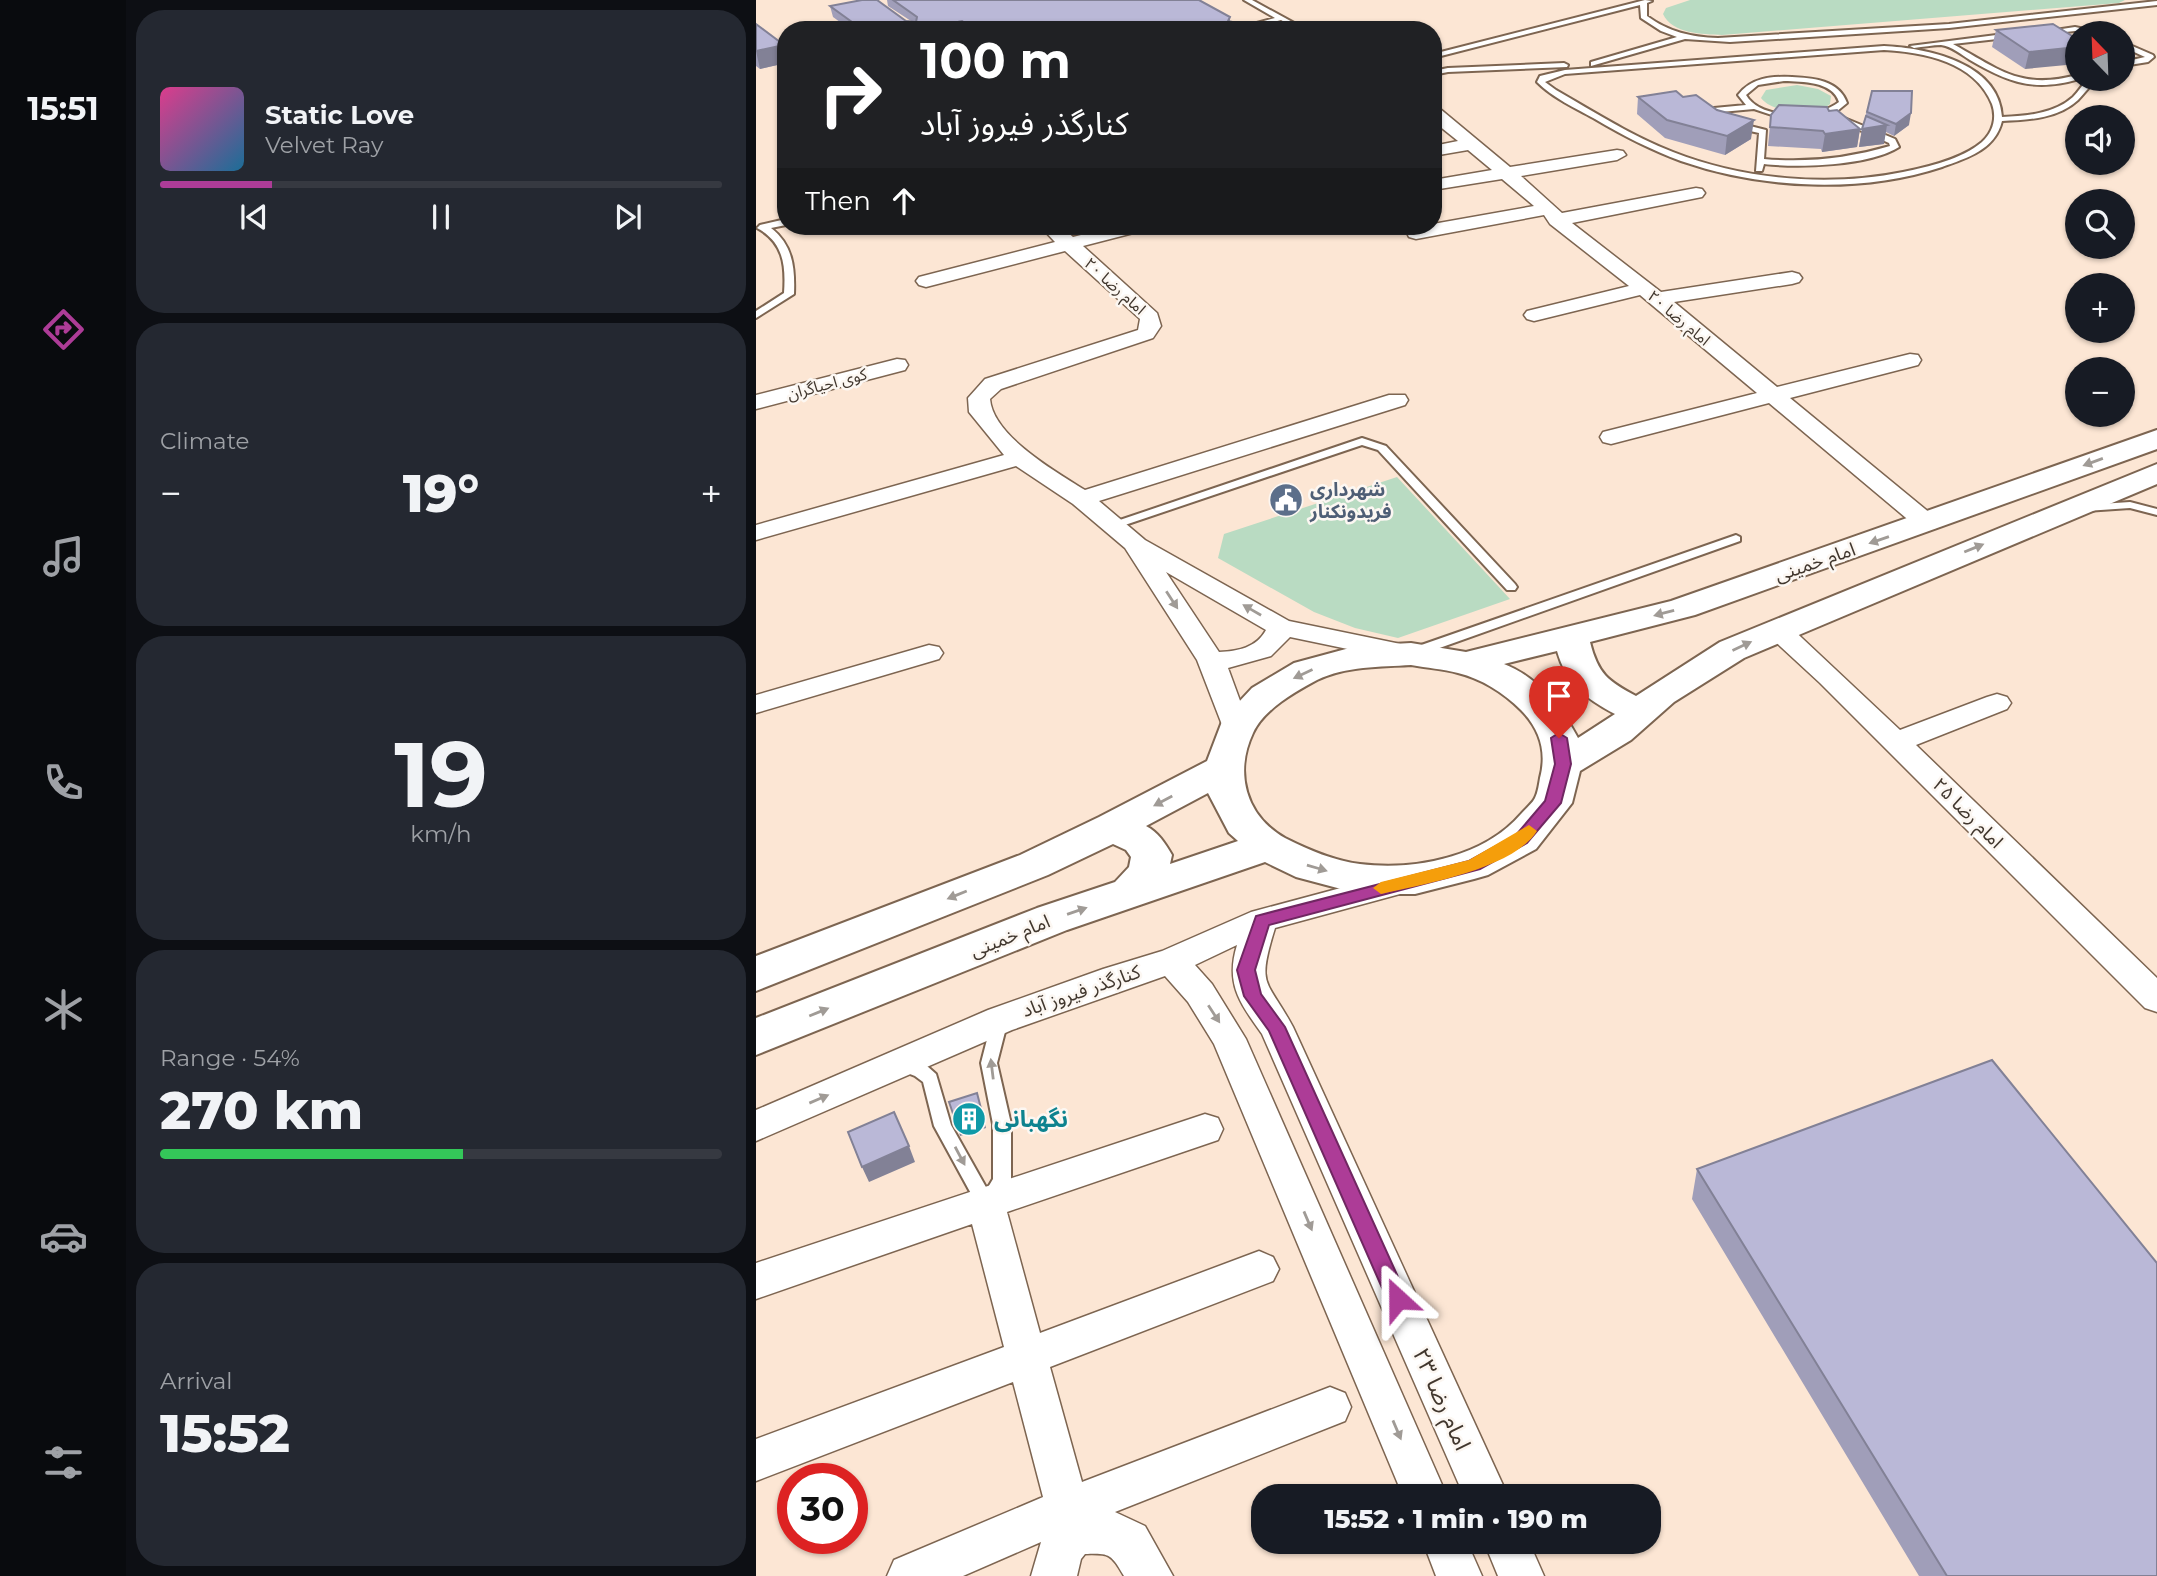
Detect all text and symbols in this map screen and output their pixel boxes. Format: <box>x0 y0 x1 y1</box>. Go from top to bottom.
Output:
north arrow <box>2065 21 2135 91</box>
map controls <box>2065 21 2135 427</box>
text: 100 m <box>920 31 1071 90</box>
icon: right <box>805 49 896 140</box>
text: 15:51 <box>27 89 99 128</box>
text: Static Love <box>265 99 414 131</box>
text: کنارگذر فیروز آباد <box>920 104 1128 143</box>
button: sound <box>2065 105 2135 175</box>
text: Velvet Ray <box>265 131 383 159</box>
icon: ahead <box>885 182 923 220</box>
text: Then <box>805 185 871 217</box>
button: search <box>2065 189 2135 259</box>
icon: previous <box>235 198 273 236</box>
icon: pause <box>422 198 460 236</box>
icon: next <box>609 198 647 236</box>
street label: امام رضا ۲۰ <box>1078 254 1150 321</box>
button: + <box>2065 273 2135 343</box>
street label: امام رضا ۲۰ <box>1642 286 1714 352</box>
icon: directions <box>39 305 88 354</box>
button: − <box>2065 357 2135 427</box>
street label: کوی احیاگران <box>785 364 869 404</box>
text: Climate <box>160 427 249 455</box>
one-way arrow <box>2082 457 2103 468</box>
text: 19° <box>403 462 479 525</box>
text: − <box>160 470 182 517</box>
text: + <box>700 470 722 517</box>
place label: شهرداری فریدونکنار <box>1309 478 1392 523</box>
public building icon: شهرداری فریدونکنار <box>1267 481 1305 519</box>
icon: music <box>39 532 88 581</box>
one-way arrow <box>1868 535 1889 546</box>
street label: امام خمینی <box>1772 537 1859 589</box>
one-way arrow <box>1964 542 1985 553</box>
one-way arrow <box>1165 591 1178 610</box>
one-way arrow <box>1242 604 1262 616</box>
one-way arrow <box>1653 608 1675 619</box>
one-way arrow <box>1732 640 1752 652</box>
pin <box>1529 666 1589 738</box>
one-way arrow <box>1293 669 1313 680</box>
icon: arrive <box>1540 677 1578 715</box>
text: 19 <box>394 719 488 830</box>
icon: phone <box>39 758 88 807</box>
street label: امام رضا ۲۵ <box>1926 773 2008 855</box>
one-way arrow <box>1153 794 1173 806</box>
text: km/h <box>410 820 472 848</box>
one-way arrow <box>1306 864 1327 874</box>
one-way arrow <box>946 890 967 901</box>
one-way arrow <box>1066 905 1087 915</box>
street label: امام خمینی <box>967 910 1054 965</box>
street label: کنارگذر فیروز آباد <box>1019 960 1144 1022</box>
icon: climate <box>39 985 88 1034</box>
one-way arrow <box>1207 1005 1220 1024</box>
one-way arrow <box>809 1006 830 1017</box>
text: Range · 54% <box>160 1044 300 1072</box>
one-way arrow <box>986 1058 997 1080</box>
text: 270 km <box>160 1079 363 1142</box>
one-way arrow <box>808 1093 829 1104</box>
building icon: نگهبانی <box>950 1100 988 1138</box>
place label: نگهبانی <box>994 1105 1068 1133</box>
one-way arrow <box>955 1146 966 1166</box>
one-way arrow <box>1302 1211 1313 1232</box>
icon: car <box>39 1212 88 1261</box>
position arrow <box>1361 1262 1435 1336</box>
street label: امام رضا ۲۳ <box>1403 1344 1477 1456</box>
text: Arrival <box>160 1367 233 1395</box>
text: 15:52 <box>160 1402 290 1465</box>
one-way arrow <box>1392 1420 1403 1441</box>
icon: filters <box>39 1438 88 1487</box>
speed limit sign: 30 <box>777 1463 868 1554</box>
text: 15:52 · 1 min · 190 m <box>1324 1503 1588 1535</box>

